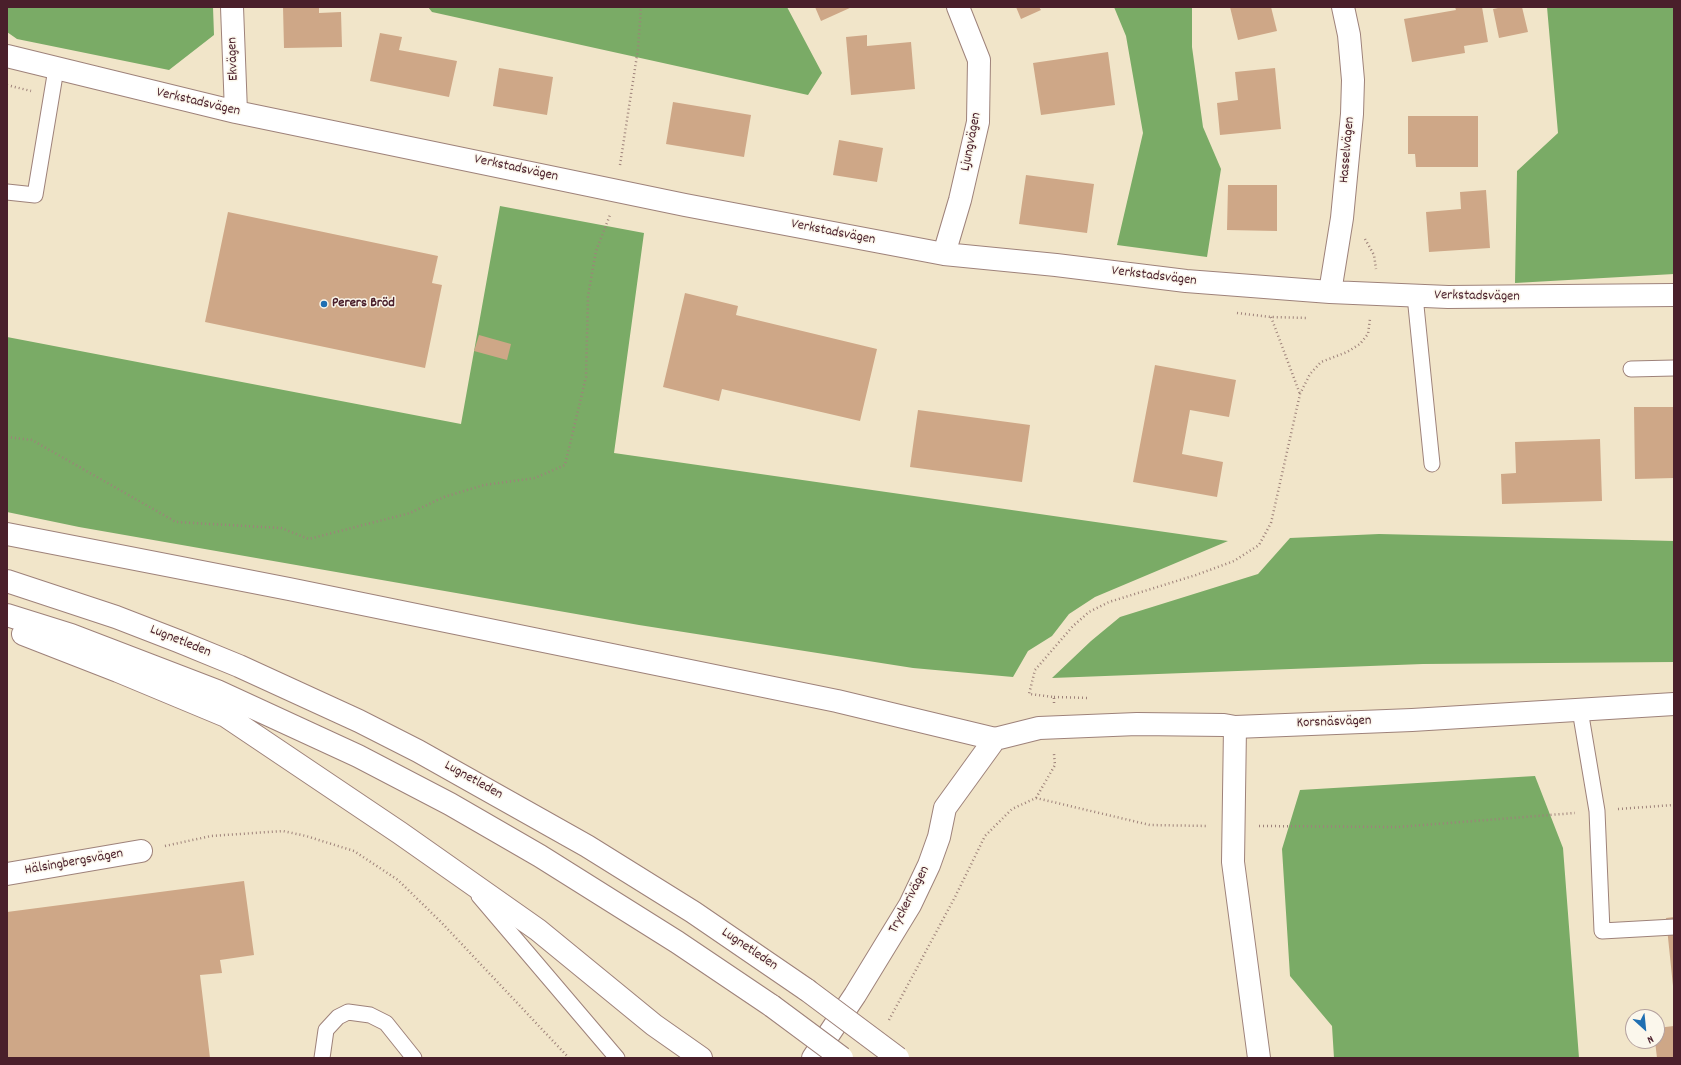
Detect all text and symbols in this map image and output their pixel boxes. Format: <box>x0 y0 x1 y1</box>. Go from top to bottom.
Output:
street label: Ekvägen <box>225 37 243 81</box>
street label: Verkstadsvägen <box>154 85 242 121</box>
street label: Ljungvägen <box>958 111 986 173</box>
street label: Hasselvägen <box>1337 116 1359 184</box>
street label: Verkstadsvägen <box>472 152 560 186</box>
street label: Verkstadsvägen <box>789 217 877 249</box>
street label: Verkstadsvägen <box>1111 263 1197 291</box>
street label: Verkstadsvägen <box>1434 288 1520 306</box>
place label: Perers Bröd <box>332 296 395 312</box>
marker: Perers Bröd <box>319 299 329 309</box>
street label: Lugnetleden <box>147 622 213 662</box>
street label: Korsnäsvägen <box>1296 713 1372 733</box>
street label: Lugnetleden <box>441 758 505 804</box>
street label: Hälsingbergsvägen <box>24 846 124 880</box>
street label: Tryckerivägen <box>886 864 934 936</box>
street label: Lugnetleden <box>718 925 780 975</box>
north arrow <box>1625 1009 1665 1049</box>
text: N <box>1644 1030 1656 1047</box>

